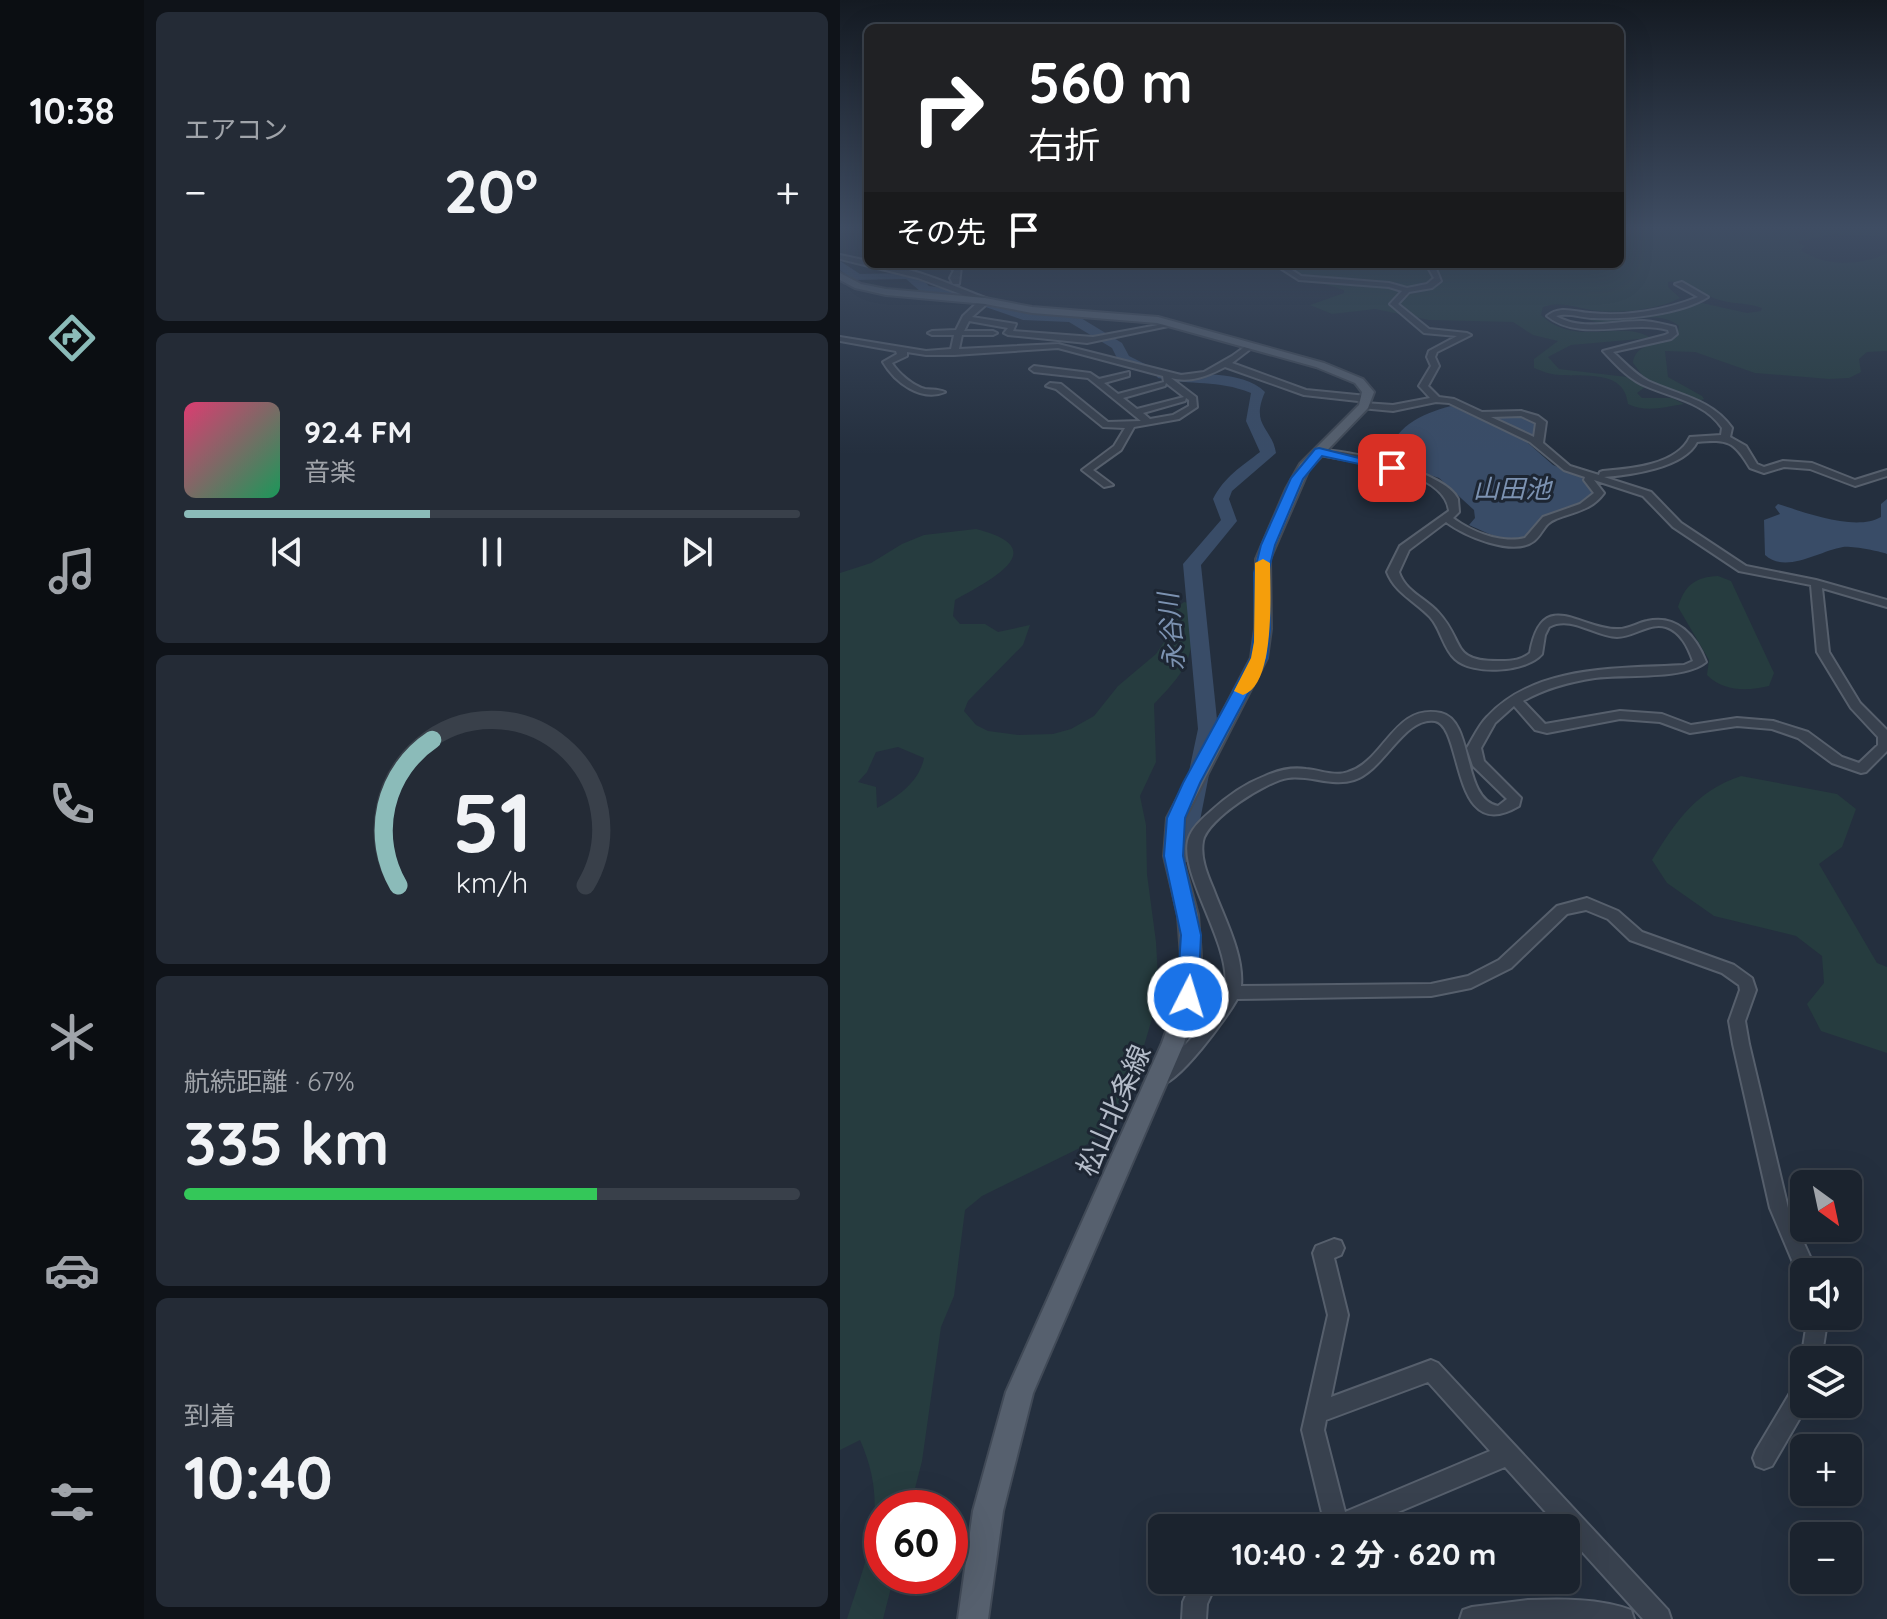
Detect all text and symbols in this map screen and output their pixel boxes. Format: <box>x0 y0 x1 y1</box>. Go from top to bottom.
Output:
text: 560 m <box>1028 47 1193 117</box>
icon: right <box>896 56 1000 160</box>
text: 10:38 <box>30 88 115 133</box>
text: エアコン <box>184 113 288 146</box>
text: 右折 <box>1028 122 1100 167</box>
text: 20° <box>444 153 538 228</box>
text: − <box>184 164 207 219</box>
text: + <box>775 164 800 219</box>
icon: arrive <box>1002 208 1046 252</box>
text: その先 <box>896 213 986 251</box>
icon: directions <box>44 310 100 366</box>
text: 92.4 FM <box>304 413 412 451</box>
pin <box>1358 434 1426 502</box>
icon: arrive <box>1370 446 1414 490</box>
text: 音楽 <box>304 455 356 488</box>
water label: 山田池 <box>1473 472 1554 505</box>
icon: previous <box>265 530 309 574</box>
icon: pause <box>470 530 514 574</box>
icon: next <box>675 530 719 574</box>
icon: music <box>44 543 100 599</box>
water label: 永谷川 <box>1151 589 1191 672</box>
text: 51 <box>452 768 532 872</box>
icon: phone <box>44 776 100 832</box>
text: km/h <box>456 864 528 900</box>
position arrow <box>1146 955 1230 1039</box>
icon: climate <box>44 1009 100 1065</box>
street label: 松山北条線 <box>1069 1039 1157 1181</box>
text: 航続距離 · 67% <box>184 1065 355 1098</box>
text: 335 km <box>184 1105 389 1180</box>
north arrow <box>1790 1170 1862 1242</box>
map controls <box>1790 1170 1862 1594</box>
icon: car <box>44 1242 100 1298</box>
button: sound <box>1790 1258 1862 1330</box>
button: layers <box>1790 1346 1862 1418</box>
text: 到着 <box>184 1399 236 1432</box>
button: + <box>1790 1434 1862 1506</box>
text: 10:40 <box>184 1439 333 1514</box>
icon: filters <box>44 1474 100 1530</box>
speed limit sign: 60 <box>864 1490 968 1594</box>
button: − <box>1790 1522 1862 1594</box>
text: 10:40 · 2 分 · 620 m <box>1232 1535 1496 1573</box>

